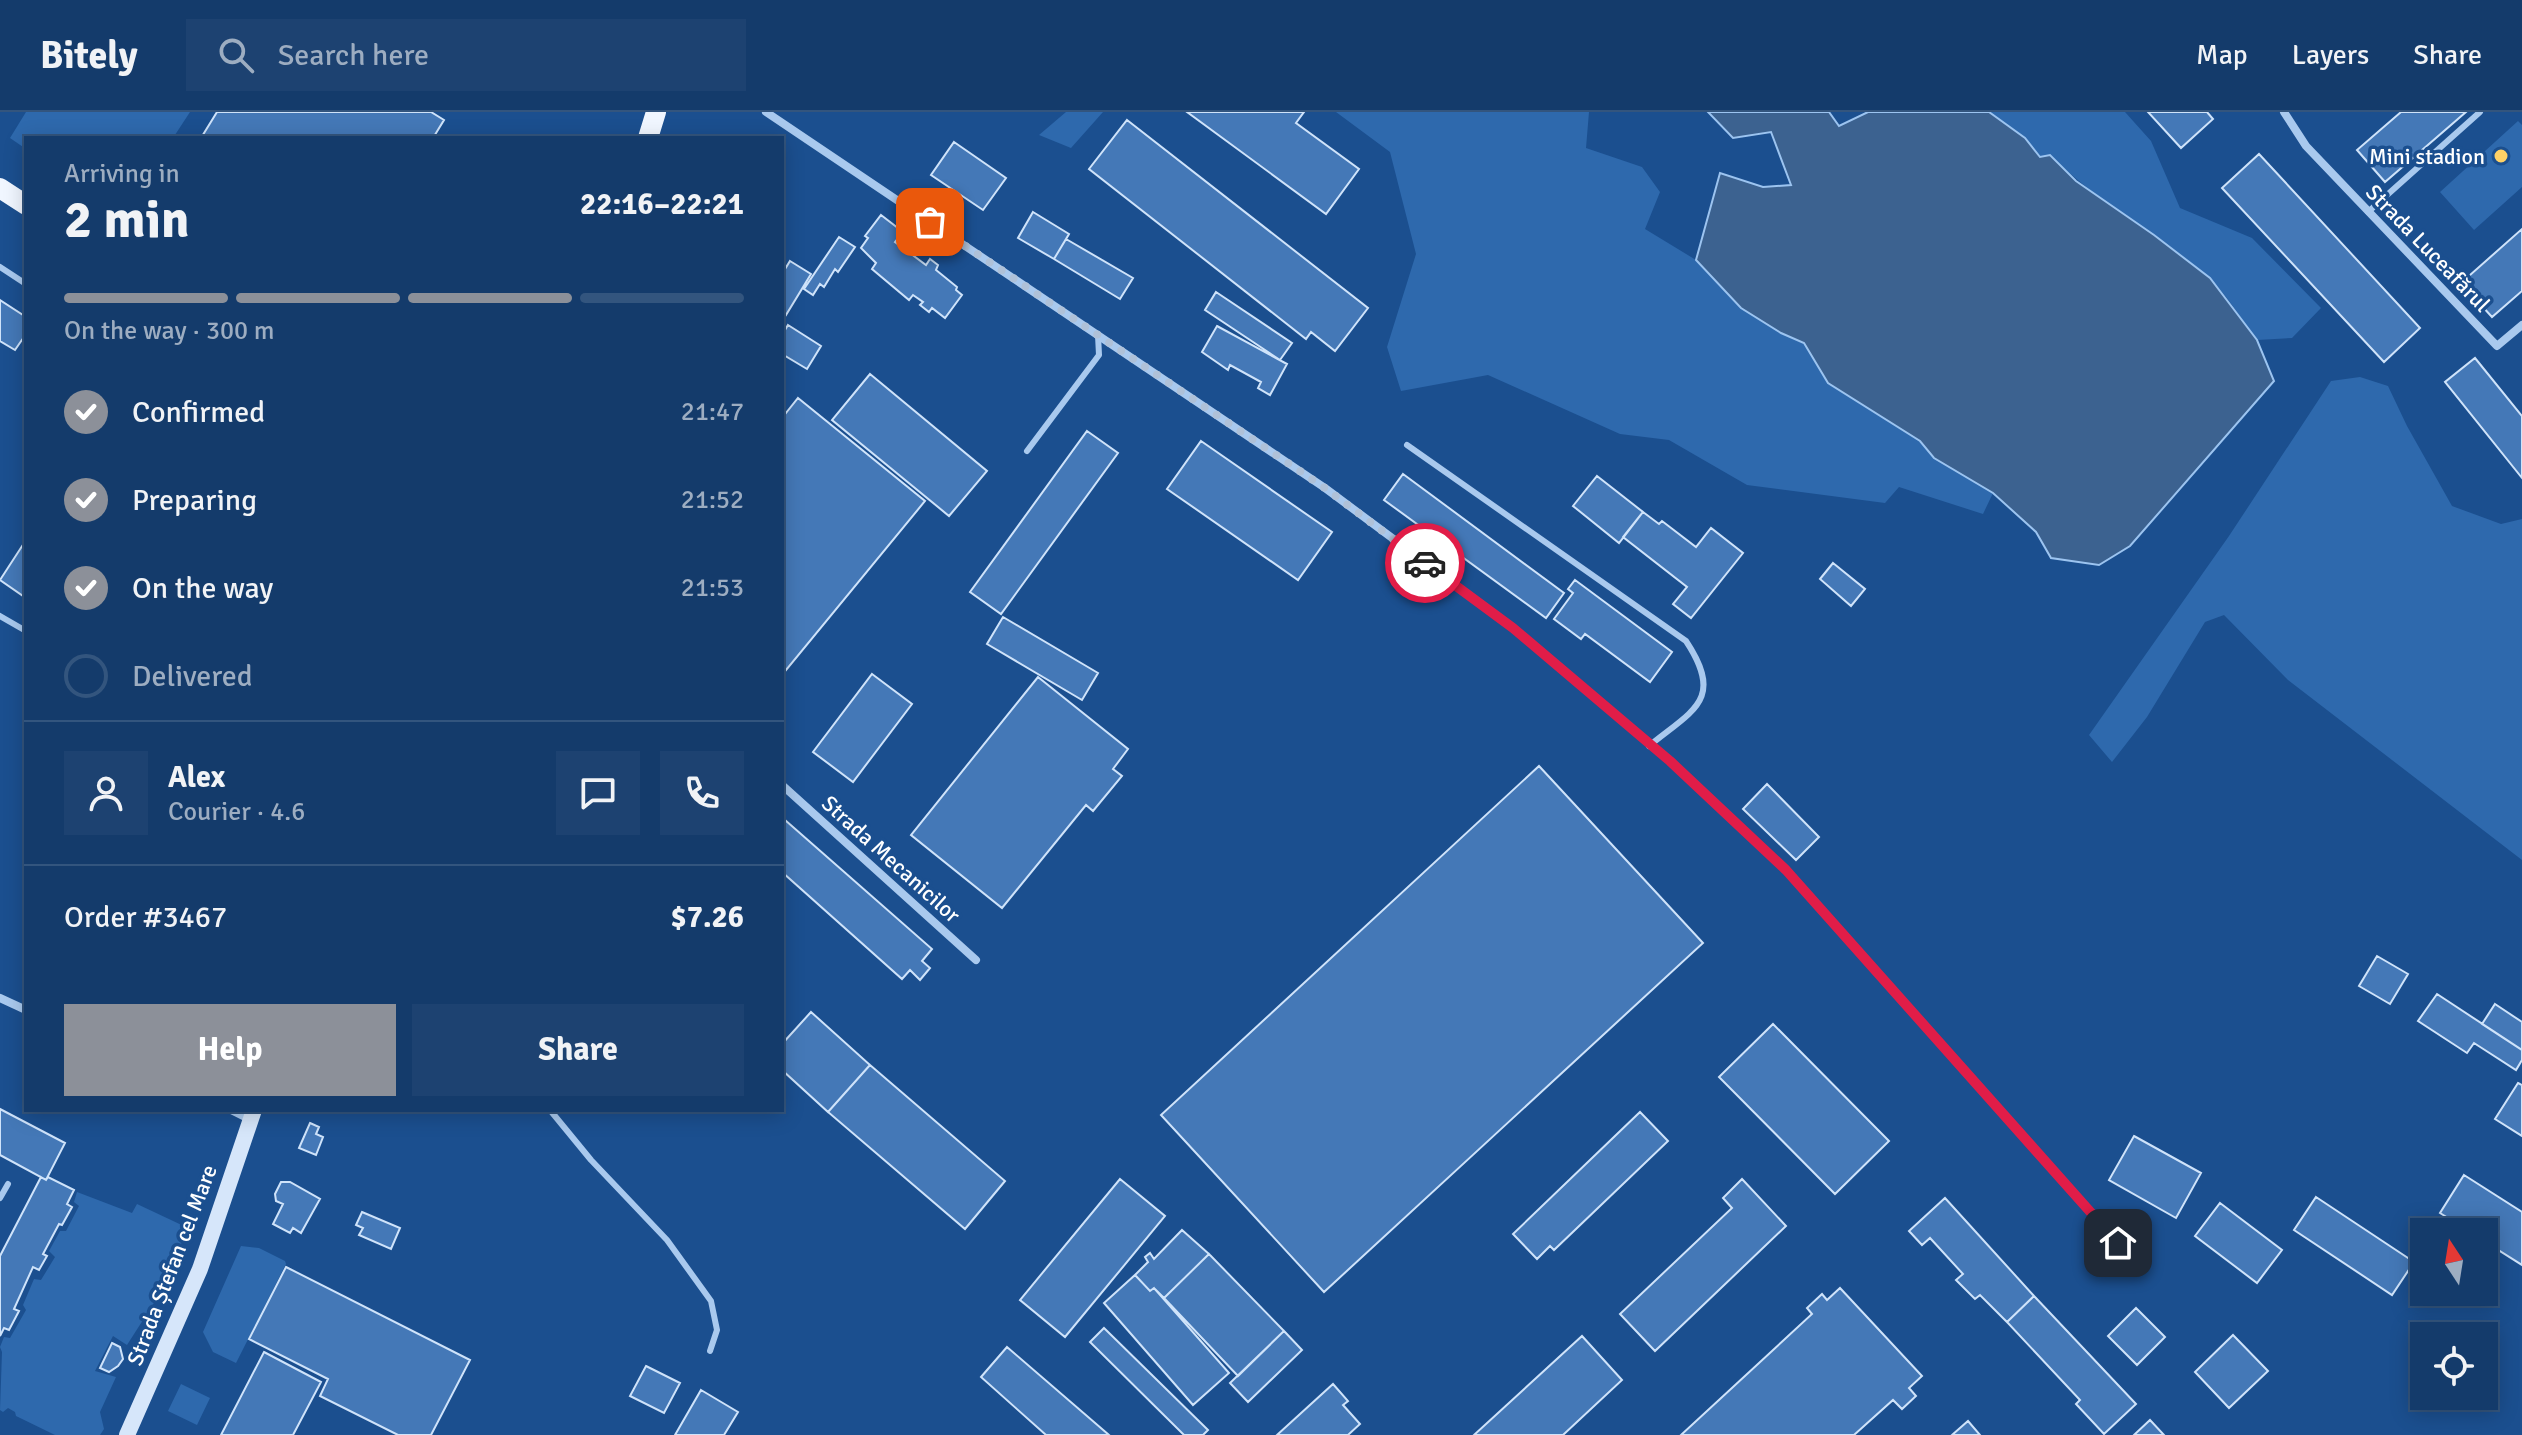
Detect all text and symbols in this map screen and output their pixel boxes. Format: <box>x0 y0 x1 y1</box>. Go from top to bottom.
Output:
search box <box>186 19 746 91</box>
text: Bitely <box>40 32 138 79</box>
icon: search <box>214 33 258 77</box>
text: Search here <box>278 37 429 74</box>
text: Map <box>2196 38 2248 72</box>
text: Layers <box>2292 38 2369 72</box>
text: Share <box>2413 38 2482 72</box>
place label: Mini stadion <box>2369 143 2485 170</box>
marker: Mini stadion <box>2492 147 2510 165</box>
text: Arriving in <box>64 158 180 190</box>
street label: Strada Luceafărul <box>2360 179 2496 317</box>
text: 22:16–22:21 <box>580 186 744 223</box>
text: 2 min <box>64 188 190 252</box>
pin <box>896 188 964 256</box>
icon: bag <box>908 200 952 244</box>
text: On the way · 300 m <box>64 315 274 347</box>
icon: check <box>64 390 108 434</box>
text: Confirmed <box>132 394 265 431</box>
text: 21:47 <box>681 396 744 428</box>
icon: check <box>64 478 108 522</box>
text: Preparing <box>132 482 257 519</box>
text: 21:52 <box>681 484 744 516</box>
courier <box>1385 523 1465 603</box>
icon: car <box>1403 541 1447 585</box>
icon: check <box>64 566 108 610</box>
text: On the way <box>132 570 273 607</box>
text: 21:53 <box>681 572 744 604</box>
text: Delivered <box>132 658 253 695</box>
button: person <box>64 751 148 835</box>
button: chat <box>556 751 640 835</box>
button: phone <box>660 751 744 835</box>
text: Alex <box>168 759 225 796</box>
street label: Strada Mecanicilor <box>816 790 966 928</box>
text: Courier · 4.6 <box>168 796 305 828</box>
text: Order #3467 <box>64 899 227 936</box>
text: $7.26 <box>671 899 744 936</box>
button: Help <box>64 1004 396 1096</box>
button: Share <box>412 1004 744 1096</box>
street label: Strada Ștefan cel Mare <box>121 1161 223 1369</box>
pin <box>2084 1209 2152 1277</box>
north arrow <box>2410 1218 2498 1306</box>
map controls <box>2410 1218 2498 1410</box>
icon: home <box>2096 1221 2140 1265</box>
button: locate <box>2410 1322 2498 1410</box>

